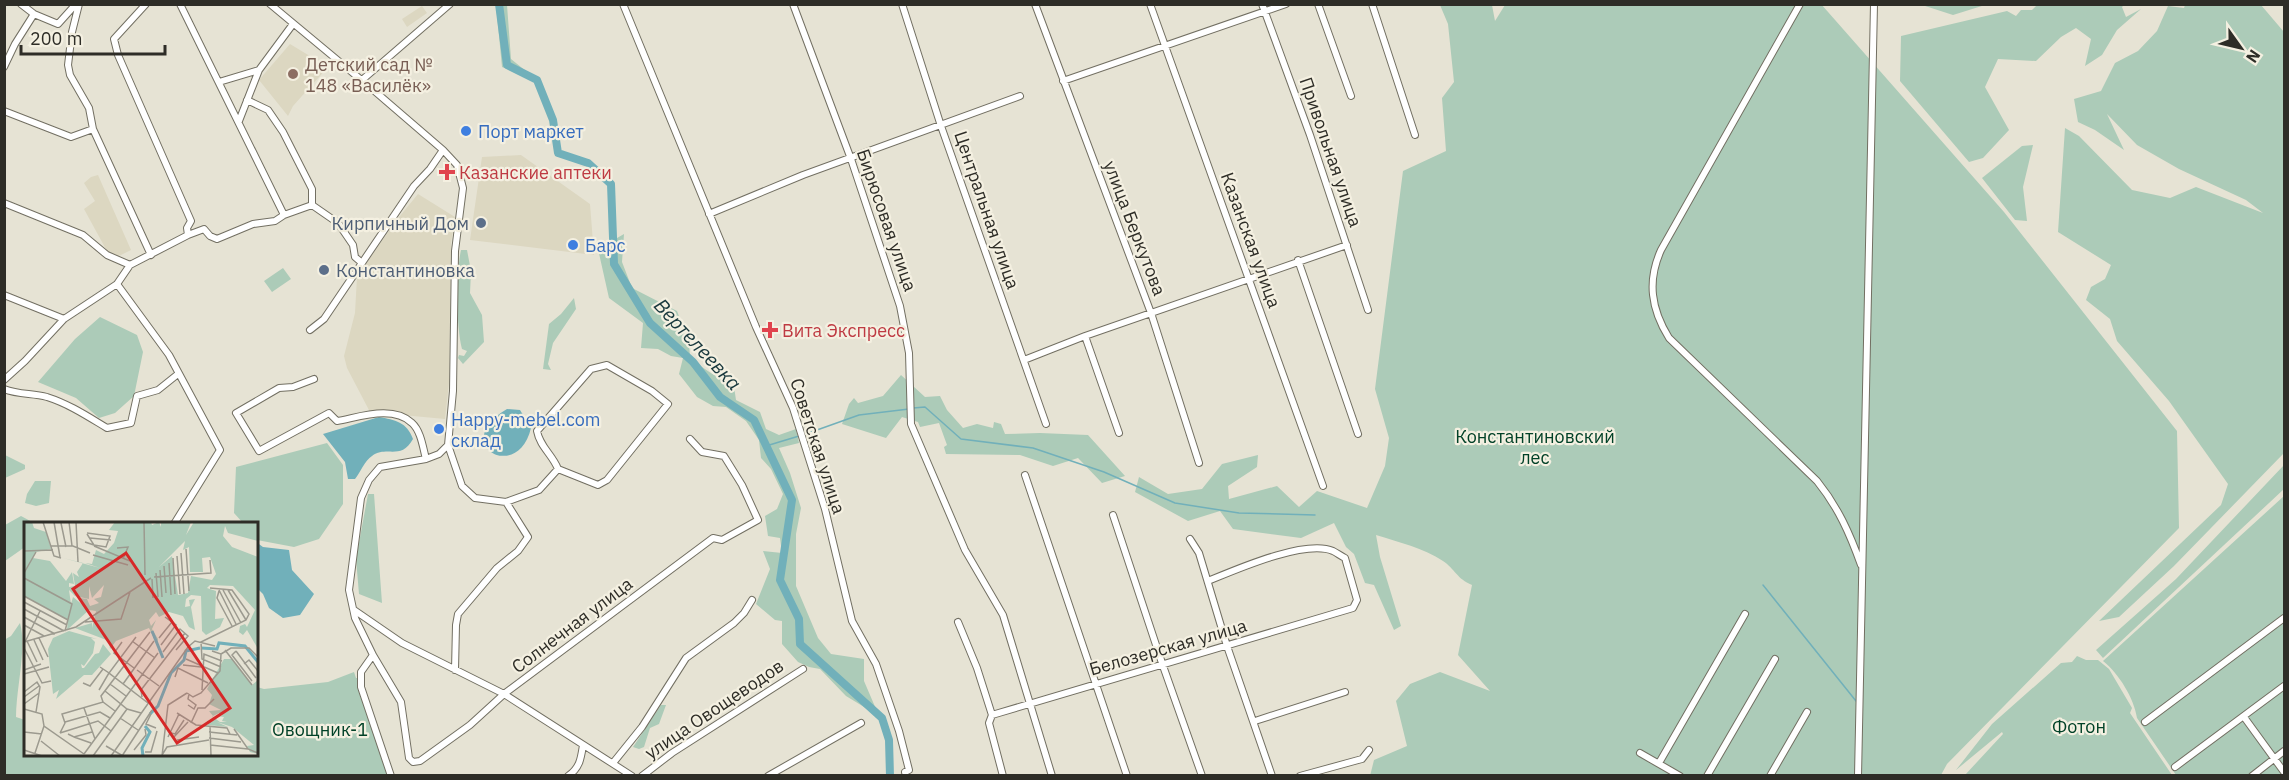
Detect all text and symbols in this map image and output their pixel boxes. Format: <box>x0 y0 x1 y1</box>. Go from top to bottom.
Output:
scale bar <box>21 18 165 56</box>
north arrow <box>2211 18 2271 78</box>
text: 200 m <box>30 27 82 50</box>
text: N <box>2242 46 2265 67</box>
place label: Детский сад № 148 «Василёк» <box>305 53 433 97</box>
marker: Детский сад № 148 «Василёк» <box>286 67 300 81</box>
street label: Привольная улица <box>1295 74 1368 230</box>
place label: Порт маркет <box>478 120 584 143</box>
marker: Порт маркет <box>459 124 473 138</box>
street label: Центральная улица <box>949 128 1025 292</box>
street label: Бирюсовая улица <box>852 146 922 294</box>
street label: улица Беркутова <box>1099 157 1171 299</box>
place label: Казанские аптеки <box>459 161 612 184</box>
marker: Казанские аптеки <box>440 165 454 179</box>
street label: Казанская улица <box>1216 169 1286 311</box>
place label: Кирпичный Дом <box>332 212 469 235</box>
marker: Кирпичный Дом <box>474 216 488 230</box>
place label: Барс <box>585 234 626 257</box>
marker: Барс <box>566 238 580 252</box>
place label: Константиновка <box>336 259 475 282</box>
marker: Константиновка <box>317 263 331 277</box>
water label: Вертелеевка <box>648 292 748 396</box>
place label: Вита Экспресс <box>782 319 905 342</box>
marker: Вита Экспресс <box>763 323 777 337</box>
street label: Советская улица <box>785 375 851 517</box>
place label: Happy-mebel.com склад <box>451 408 601 452</box>
marker: Happy-mebel.com склад <box>432 422 446 436</box>
park label: Константиновский лес <box>1455 425 1615 469</box>
inset map <box>24 522 258 756</box>
street label: Солнечная улица <box>507 572 637 678</box>
street label: Белозерская улица <box>1087 613 1250 681</box>
street label: улица Овощеводов <box>640 654 788 764</box>
park label: Фотон <box>2052 715 2106 738</box>
park label: Овощник-1 <box>272 718 368 741</box>

